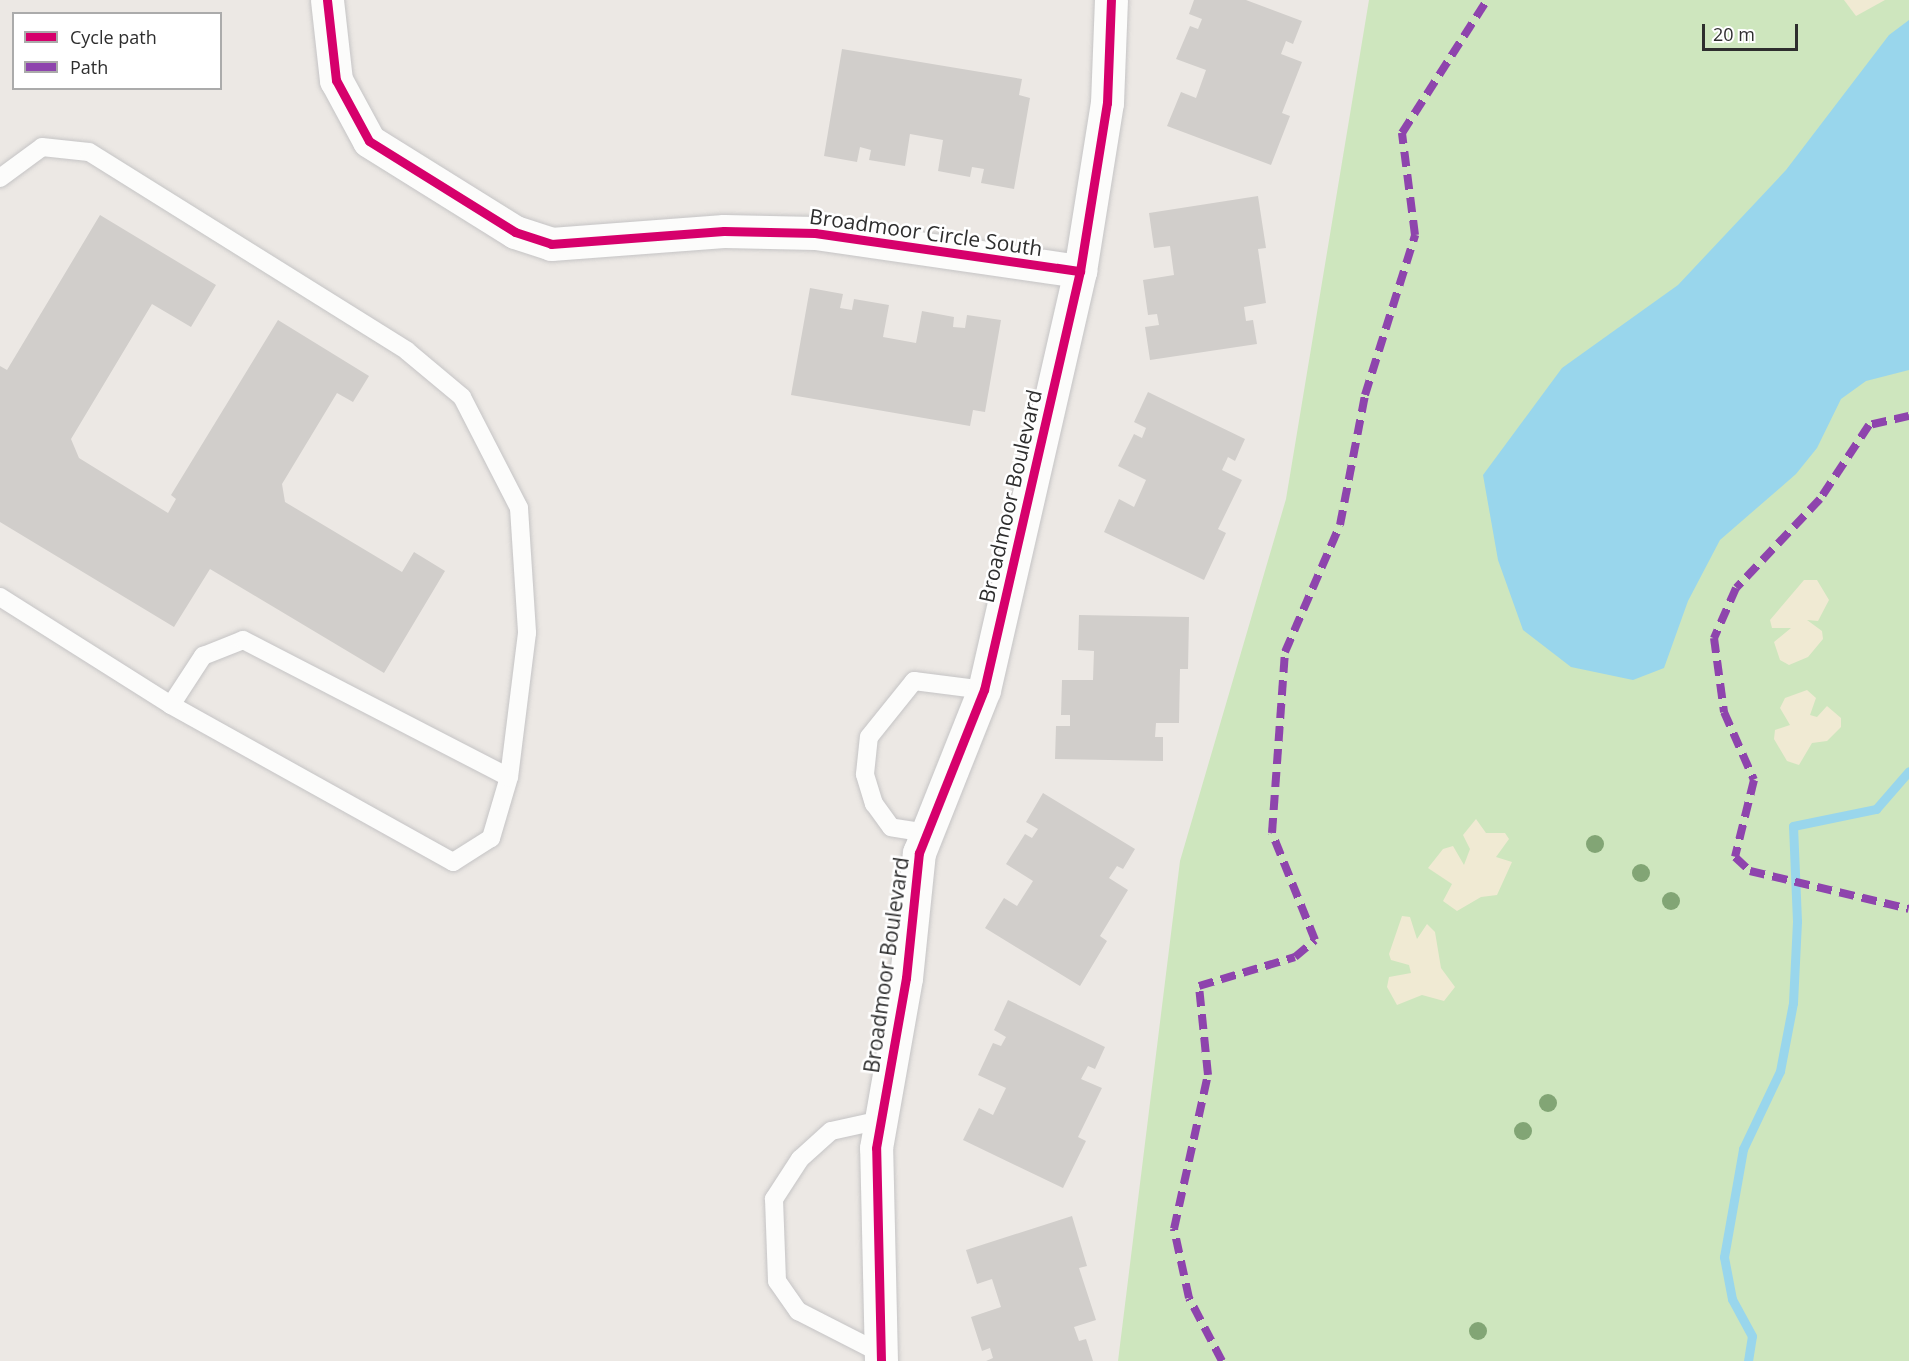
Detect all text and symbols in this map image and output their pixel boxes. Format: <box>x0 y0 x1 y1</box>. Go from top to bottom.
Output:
legend <box>12 12 222 90</box>
scale bar <box>1705 12 1801 50</box>
text: 20 m <box>1713 22 1755 46</box>
text: Cycle path <box>70 25 157 49</box>
text: Path <box>70 55 108 79</box>
street label: Broadmoor Circle South <box>808 203 1044 261</box>
street label: Broadmoor Boulevard <box>973 387 1047 605</box>
street label: Broadmoor Boulevard <box>858 855 914 1075</box>

